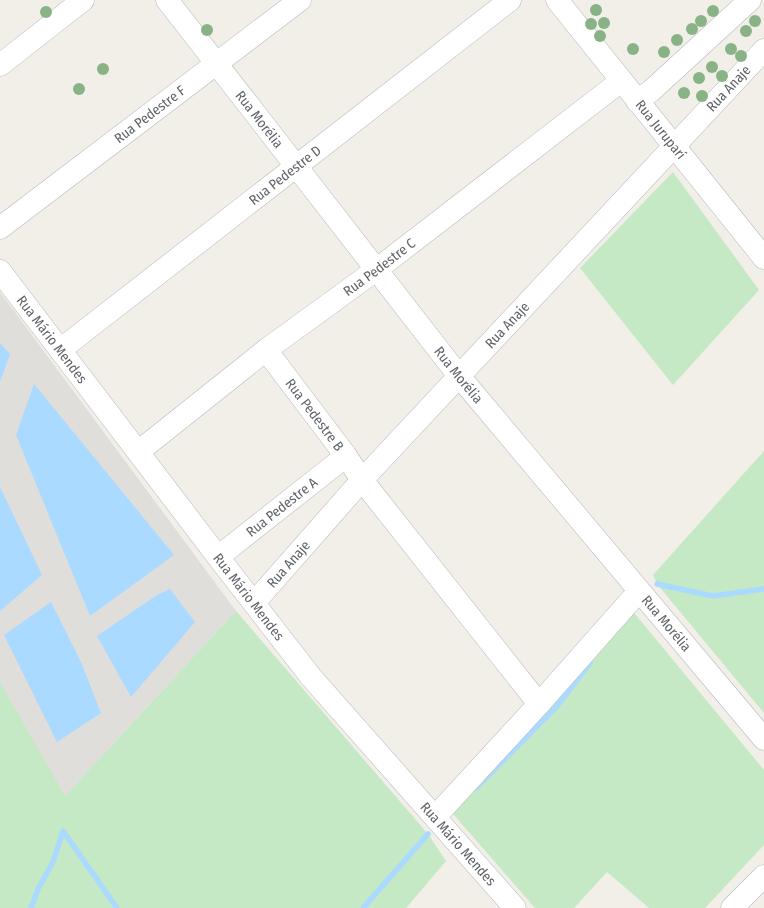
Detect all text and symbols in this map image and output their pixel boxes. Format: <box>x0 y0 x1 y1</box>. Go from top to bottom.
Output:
street label: Rua Anaje <box>703 62 754 115</box>
street label: Rua Pedestre F <box>111 82 189 147</box>
street label: Rua Morélia <box>232 87 287 152</box>
street label: Rua Juruparí <box>632 97 690 163</box>
street label: Rua Pedestre D <box>246 142 325 209</box>
street label: Rua Pedestre C <box>340 235 419 300</box>
street label: Rua Mário Mendes <box>13 292 91 387</box>
street label: Rua Anaje <box>482 299 533 352</box>
street label: Rua Morélia <box>430 343 486 407</box>
street label: Rua Pedestre B <box>282 375 347 455</box>
street label: Rua Pedestre A <box>243 474 321 541</box>
street label: Rua Anaje <box>263 537 314 591</box>
street label: Rua Mário Mendes <box>209 550 288 644</box>
street label: Rua Morélia <box>638 592 695 655</box>
street label: Rua Mário Mendes <box>417 799 499 889</box>

